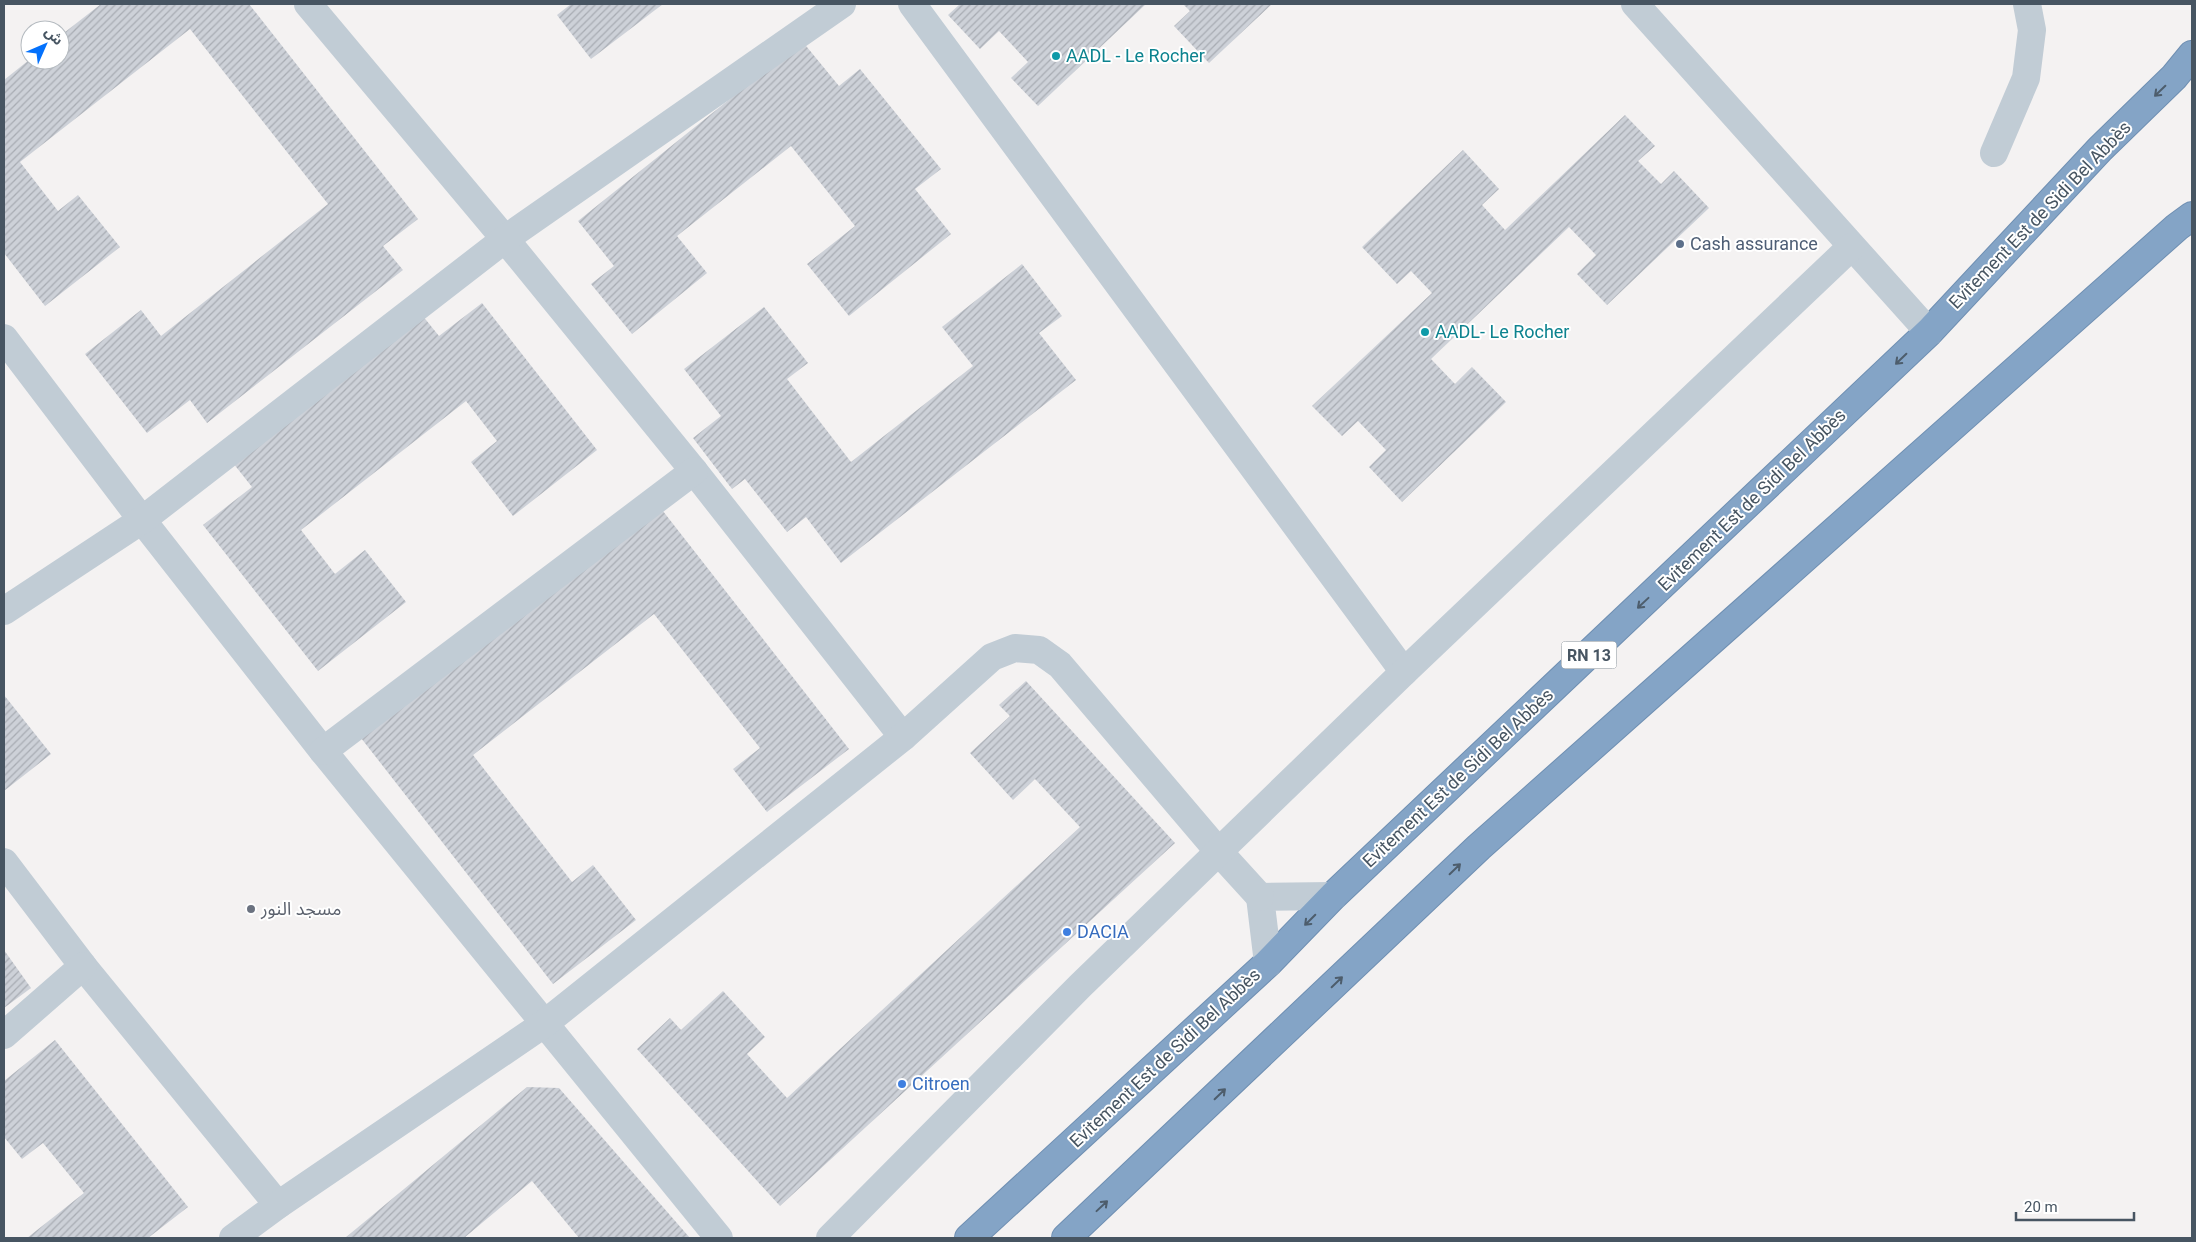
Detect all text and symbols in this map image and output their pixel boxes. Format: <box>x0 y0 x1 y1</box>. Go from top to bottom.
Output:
north arrow <box>20 20 70 70</box>
text: ش <box>42 23 67 48</box>
place label: AADL - Le Rocher <box>1066 45 1205 66</box>
marker: AADL - Le Rocher <box>1050 50 1062 62</box>
one-way arrow <box>2153 85 2166 97</box>
street label: Evitement Est de Sidi Bel Abbès <box>1944 116 2135 313</box>
place label: Cash assurance <box>1690 233 1818 254</box>
marker: Cash assurance <box>1674 238 1686 250</box>
place label: AADL- Le Rocher <box>1435 321 1569 342</box>
marker: AADL- Le Rocher <box>1419 326 1431 338</box>
one-way arrow <box>1894 353 1907 365</box>
street label: Evitement Est de Sidi Bel Abbès <box>1653 404 1850 595</box>
one-way arrow <box>1637 597 1649 609</box>
road number: RN 13 <box>1562 642 1616 668</box>
street label: Evitement Est de Sidi Bel Abbès <box>1358 684 1557 871</box>
one-way arrow <box>1449 863 1461 876</box>
place label: مسجد النور <box>260 898 342 920</box>
marker: مسجد النور <box>245 903 257 915</box>
one-way arrow <box>1304 914 1316 926</box>
place label: DACIA <box>1077 921 1129 942</box>
marker: DACIA <box>1061 926 1073 938</box>
street label: Evitement Est de Sidi Bel Abbès <box>1065 964 1264 1151</box>
one-way arrow <box>1331 976 1343 988</box>
place label: Citroen <box>912 1073 970 1094</box>
marker: Citroen <box>896 1078 908 1090</box>
one-way arrow <box>1213 1088 1226 1100</box>
scale bar <box>2016 1190 2134 1222</box>
text: 20 m <box>2024 1198 2058 1216</box>
one-way arrow <box>1096 1200 1108 1212</box>

